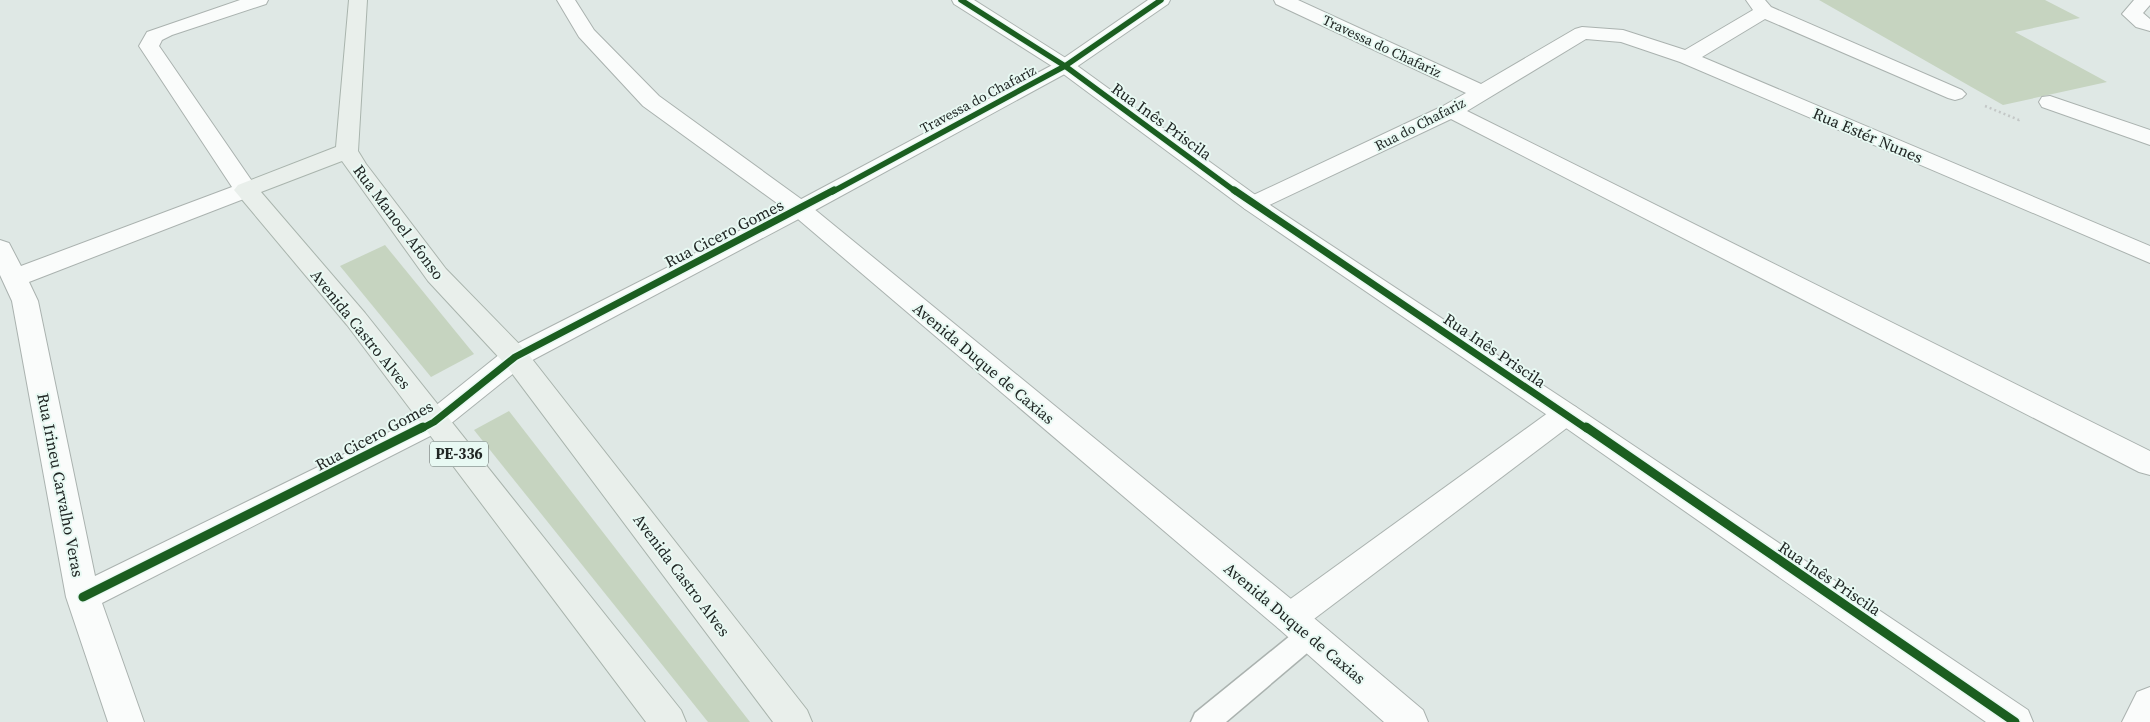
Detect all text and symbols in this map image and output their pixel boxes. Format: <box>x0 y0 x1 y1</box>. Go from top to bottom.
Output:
street label: Travessa do Chafariz <box>1319 10 1445 83</box>
street label: Travessa do Chafariz <box>916 60 1040 138</box>
street label: Rua Inês Priscila <box>1107 77 1217 165</box>
street label: Rua do Chafariz <box>1371 92 1469 155</box>
street label: Rua Estér Nunes <box>1810 102 1926 168</box>
street label: Rua Manoel Afonso <box>348 160 450 284</box>
street label: Rua Cicero Gomes <box>661 194 787 272</box>
street label: Avenida Castro Alves <box>306 264 416 394</box>
street label: Avenida Duque de Caxias <box>908 297 1060 429</box>
street label: Rua Inês Priscila <box>1440 308 1551 393</box>
street label: Rua Irineu Carvalho Veras <box>32 391 90 579</box>
street label: Rua Cicero Gomes <box>311 395 437 475</box>
road number: PE-336 <box>430 442 488 466</box>
street label: Avenida Castro Alves <box>629 509 735 641</box>
street label: Rua Inês Priscila <box>1775 536 1886 621</box>
street label: Avenida Duque de Caxias <box>1219 557 1371 689</box>

